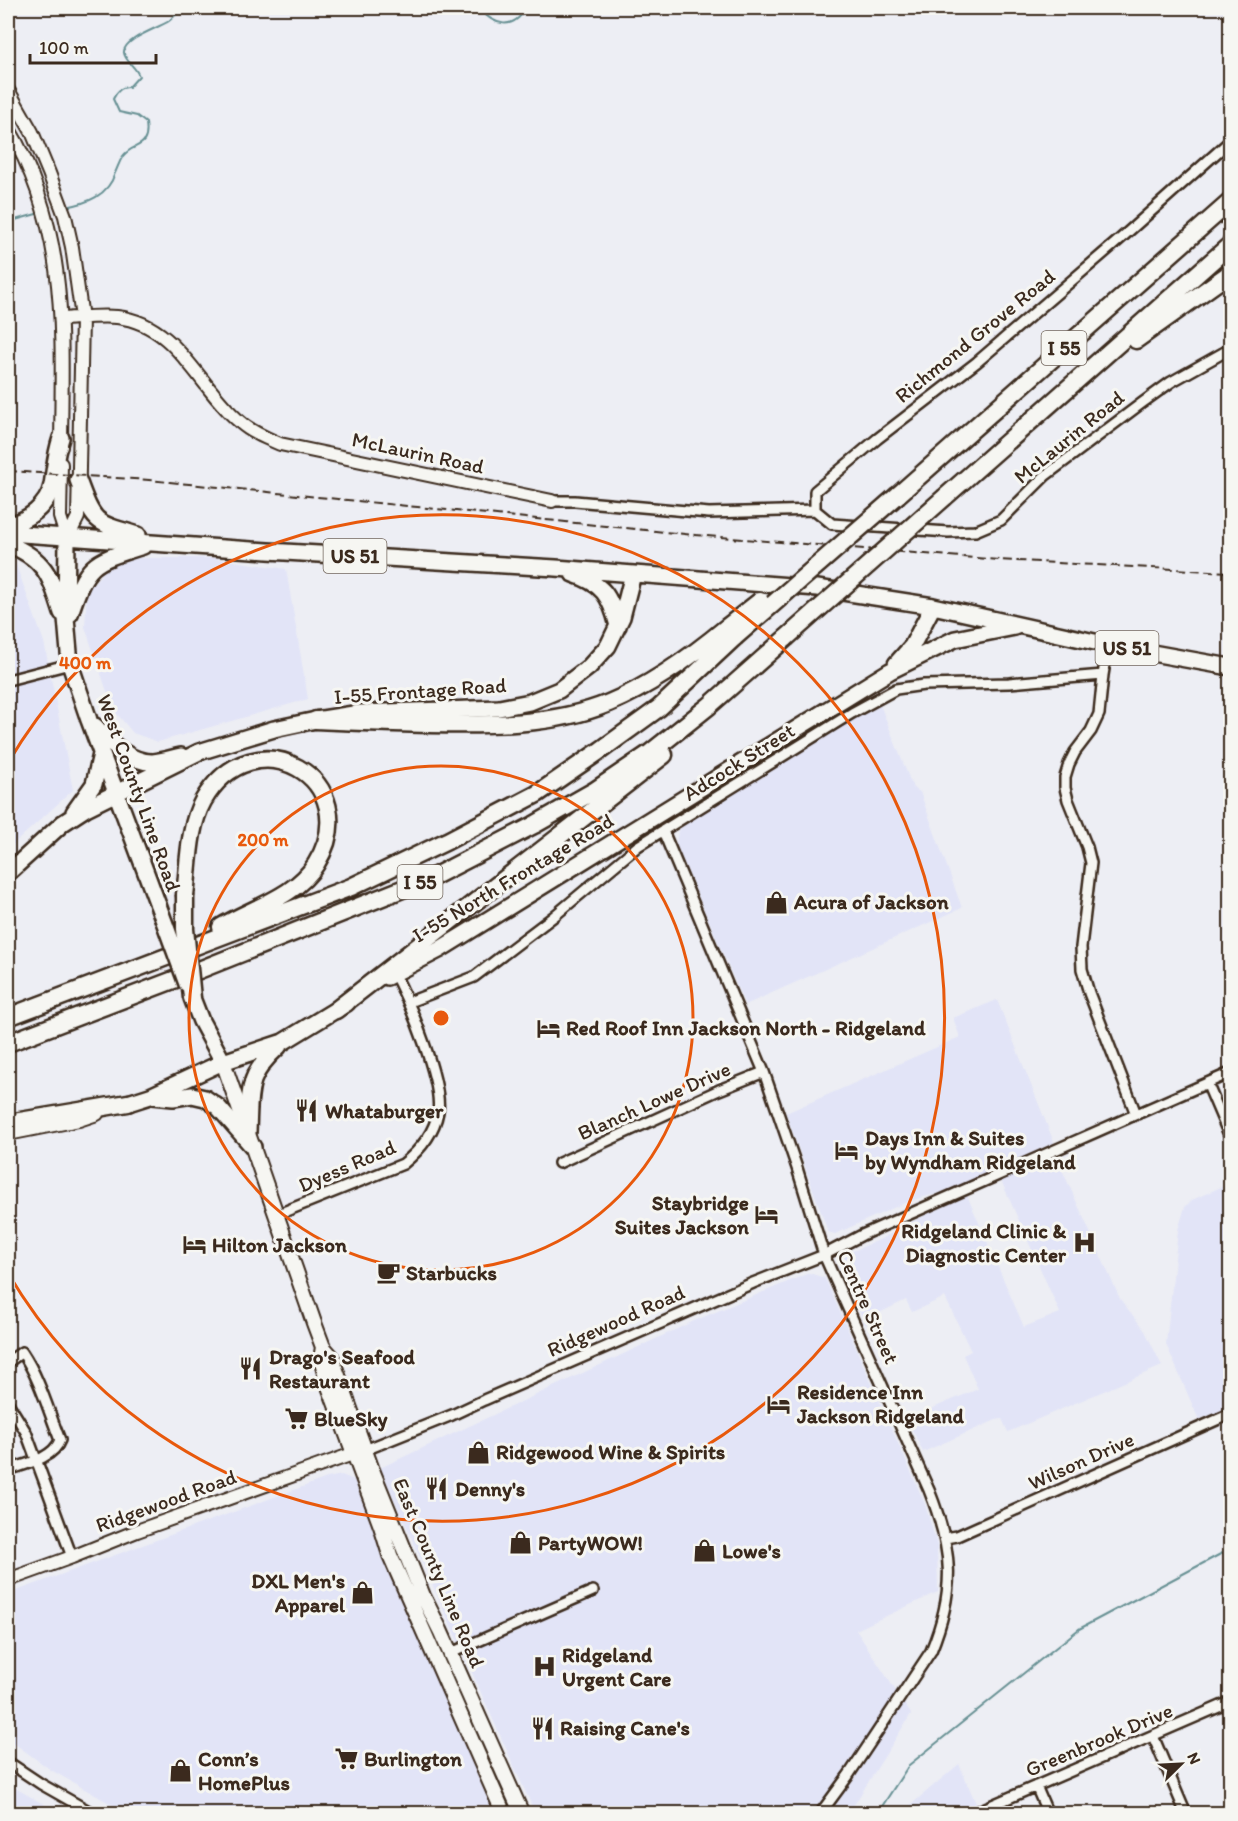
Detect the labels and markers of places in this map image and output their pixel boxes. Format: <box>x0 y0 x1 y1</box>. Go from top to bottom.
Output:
shop icon: Acura of Jackson <box>763 889 789 915</box>
place label: Acura of Jackson <box>793 889 949 914</box>
centre of rings <box>431 1008 451 1028</box>
hotel icon: Red Roof Inn Jackson North - Ridgeland <box>535 1015 561 1041</box>
place label: Red Roof Inn Jackson North - Ridgeland <box>566 1015 926 1041</box>
restaurant icon: Whataburger <box>294 1098 320 1124</box>
place label: Whataburger <box>325 1098 444 1124</box>
place label: Days Inn & Suites by Wyndham Ridgeland <box>865 1125 1076 1175</box>
hotel icon: Days Inn & Suites by Wyndham Ridgeland <box>834 1137 860 1163</box>
place label: Staybridge Suites Jackson <box>615 1190 749 1239</box>
hotel icon: Staybridge Suites Jackson <box>754 1202 780 1228</box>
place label: Ridgeland Clinic & Diagnostic Center <box>901 1218 1067 1268</box>
hospital icon: Ridgeland Clinic & Diagnostic Center <box>1071 1230 1097 1256</box>
hotel icon: Hilton Jackson <box>181 1232 207 1258</box>
place label: Hilton Jackson <box>212 1232 347 1257</box>
cafe icon: Starbucks <box>375 1260 401 1286</box>
place label: Starbucks <box>406 1260 497 1285</box>
place label: Drago's Seafood Restaurant <box>269 1344 416 1393</box>
restaurant icon: Drago's Seafood Restaurant <box>238 1356 264 1382</box>
place label: Residence Inn Jackson Ridgeland <box>796 1379 965 1429</box>
hotel icon: Residence Inn Jackson Ridgeland <box>766 1391 792 1417</box>
supermarket icon: BlueSky <box>283 1406 309 1432</box>
place label: BlueSky <box>314 1406 389 1432</box>
shop icon: Ridgewood Wine & Spirits <box>465 1439 491 1465</box>
place label: Ridgewood Wine & Spirits <box>496 1439 725 1465</box>
restaurant icon: Denny's <box>424 1476 450 1502</box>
place label: Denny's <box>455 1476 525 1502</box>
shop icon: PartyWOW! <box>507 1530 533 1556</box>
place label: PartyWOW! <box>538 1530 643 1556</box>
shop icon: Lowe's <box>691 1538 717 1564</box>
place label: Lowe's <box>722 1538 781 1563</box>
place label: DXL Men's Apparel <box>251 1568 346 1618</box>
shop icon: DXL Men's Apparel <box>350 1580 376 1606</box>
place label: Ridgeland Urgent Care <box>562 1642 671 1692</box>
hospital icon: Ridgeland Urgent Care <box>531 1654 557 1680</box>
restaurant icon: Raising Cane's <box>529 1715 555 1741</box>
place label: Raising Cane's <box>560 1715 690 1741</box>
place label: Conn’s HomePlus <box>198 1746 290 1795</box>
supermarket icon: Burlington <box>333 1746 359 1772</box>
place label: Burlington <box>364 1746 462 1772</box>
shop icon: Conn’s HomePlus <box>167 1758 193 1784</box>

